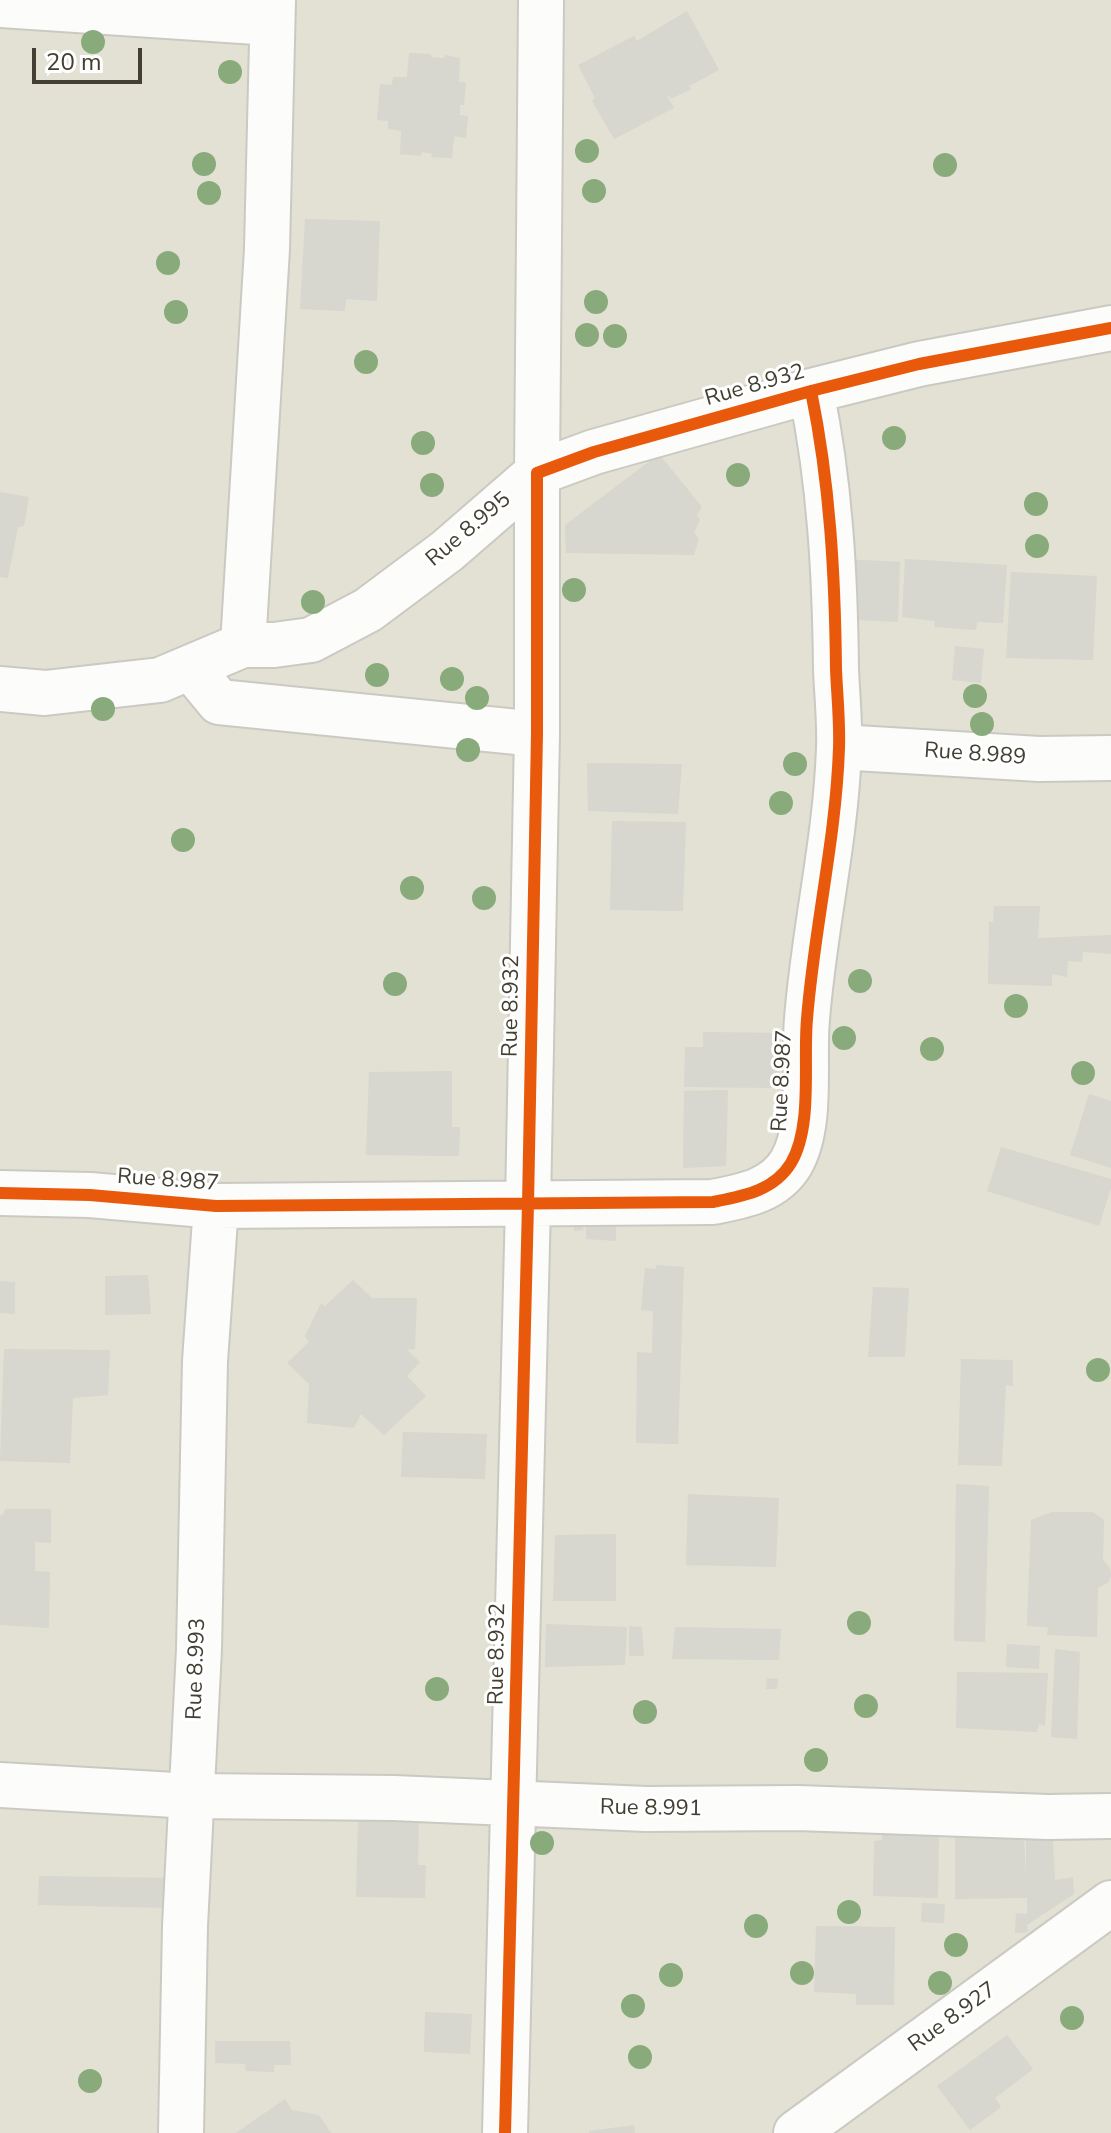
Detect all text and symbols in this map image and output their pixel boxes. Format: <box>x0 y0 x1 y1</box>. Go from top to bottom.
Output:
scale bar <box>36 32 146 82</box>
text: 20 m <box>46 46 102 78</box>
street label: Rue 8.932 <box>702 359 808 413</box>
street label: Rue 8.995 <box>421 487 517 573</box>
street label: Rue 8.989 <box>923 738 1027 772</box>
street label: Rue 8.932 <box>498 955 526 1057</box>
street label: Rue 8.987 <box>767 1029 799 1133</box>
street label: Rue 8.987 <box>116 1164 220 1198</box>
street label: Rue 8.932 <box>484 1603 512 1705</box>
street label: Rue 8.993 <box>182 1617 212 1721</box>
street label: Rue 8.991 <box>600 1795 702 1823</box>
street label: Rue 8.927 <box>904 1977 1002 2059</box>

